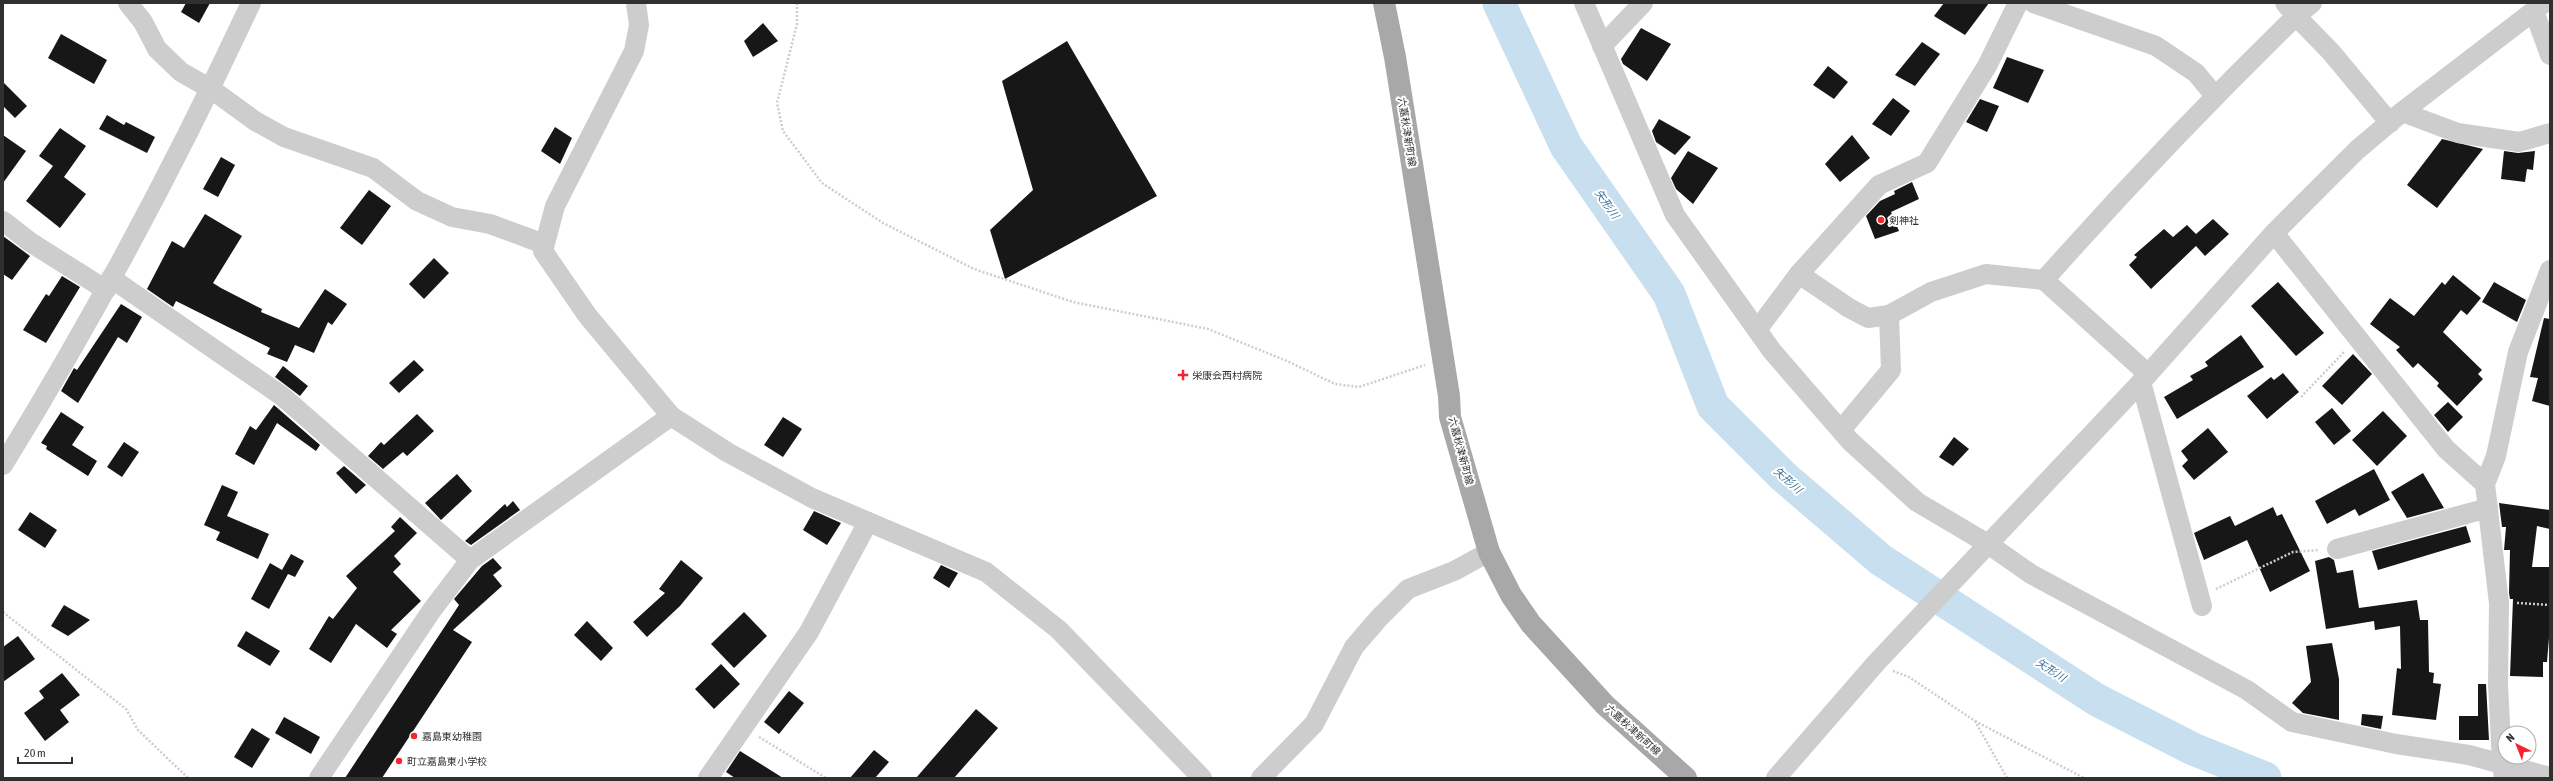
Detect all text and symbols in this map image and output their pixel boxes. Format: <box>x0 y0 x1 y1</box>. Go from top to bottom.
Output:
street label: 六嘉秋津新町線 <box>1396 97 1418 167</box>
water label: 矢形川 <box>1593 187 1622 222</box>
marker: 剣神社 <box>1876 215 1886 225</box>
place label: 剣神社 <box>1889 215 1919 226</box>
marker: 栄康会西村病院 <box>1177 369 1189 381</box>
place label: 栄康会西村病院 <box>1192 370 1262 381</box>
street label: 六嘉秋津新町線 <box>1447 416 1475 486</box>
water label: 矢形川 <box>1772 465 1805 496</box>
water label: 矢形川 <box>2034 656 2069 685</box>
street label: 六嘉秋津新町線 <box>1603 702 1663 758</box>
north arrow <box>2497 725 2537 765</box>
marker: 嘉島東幼稚園 <box>409 731 419 741</box>
place label: 嘉島東幼稚園 <box>422 731 482 742</box>
text: N <box>2504 731 2517 744</box>
scale bar <box>18 739 72 765</box>
text: 20 m <box>24 746 46 760</box>
marker: 町立嘉島東小学校 <box>394 756 404 766</box>
place label: 町立嘉島東小学校 <box>407 756 487 767</box>

